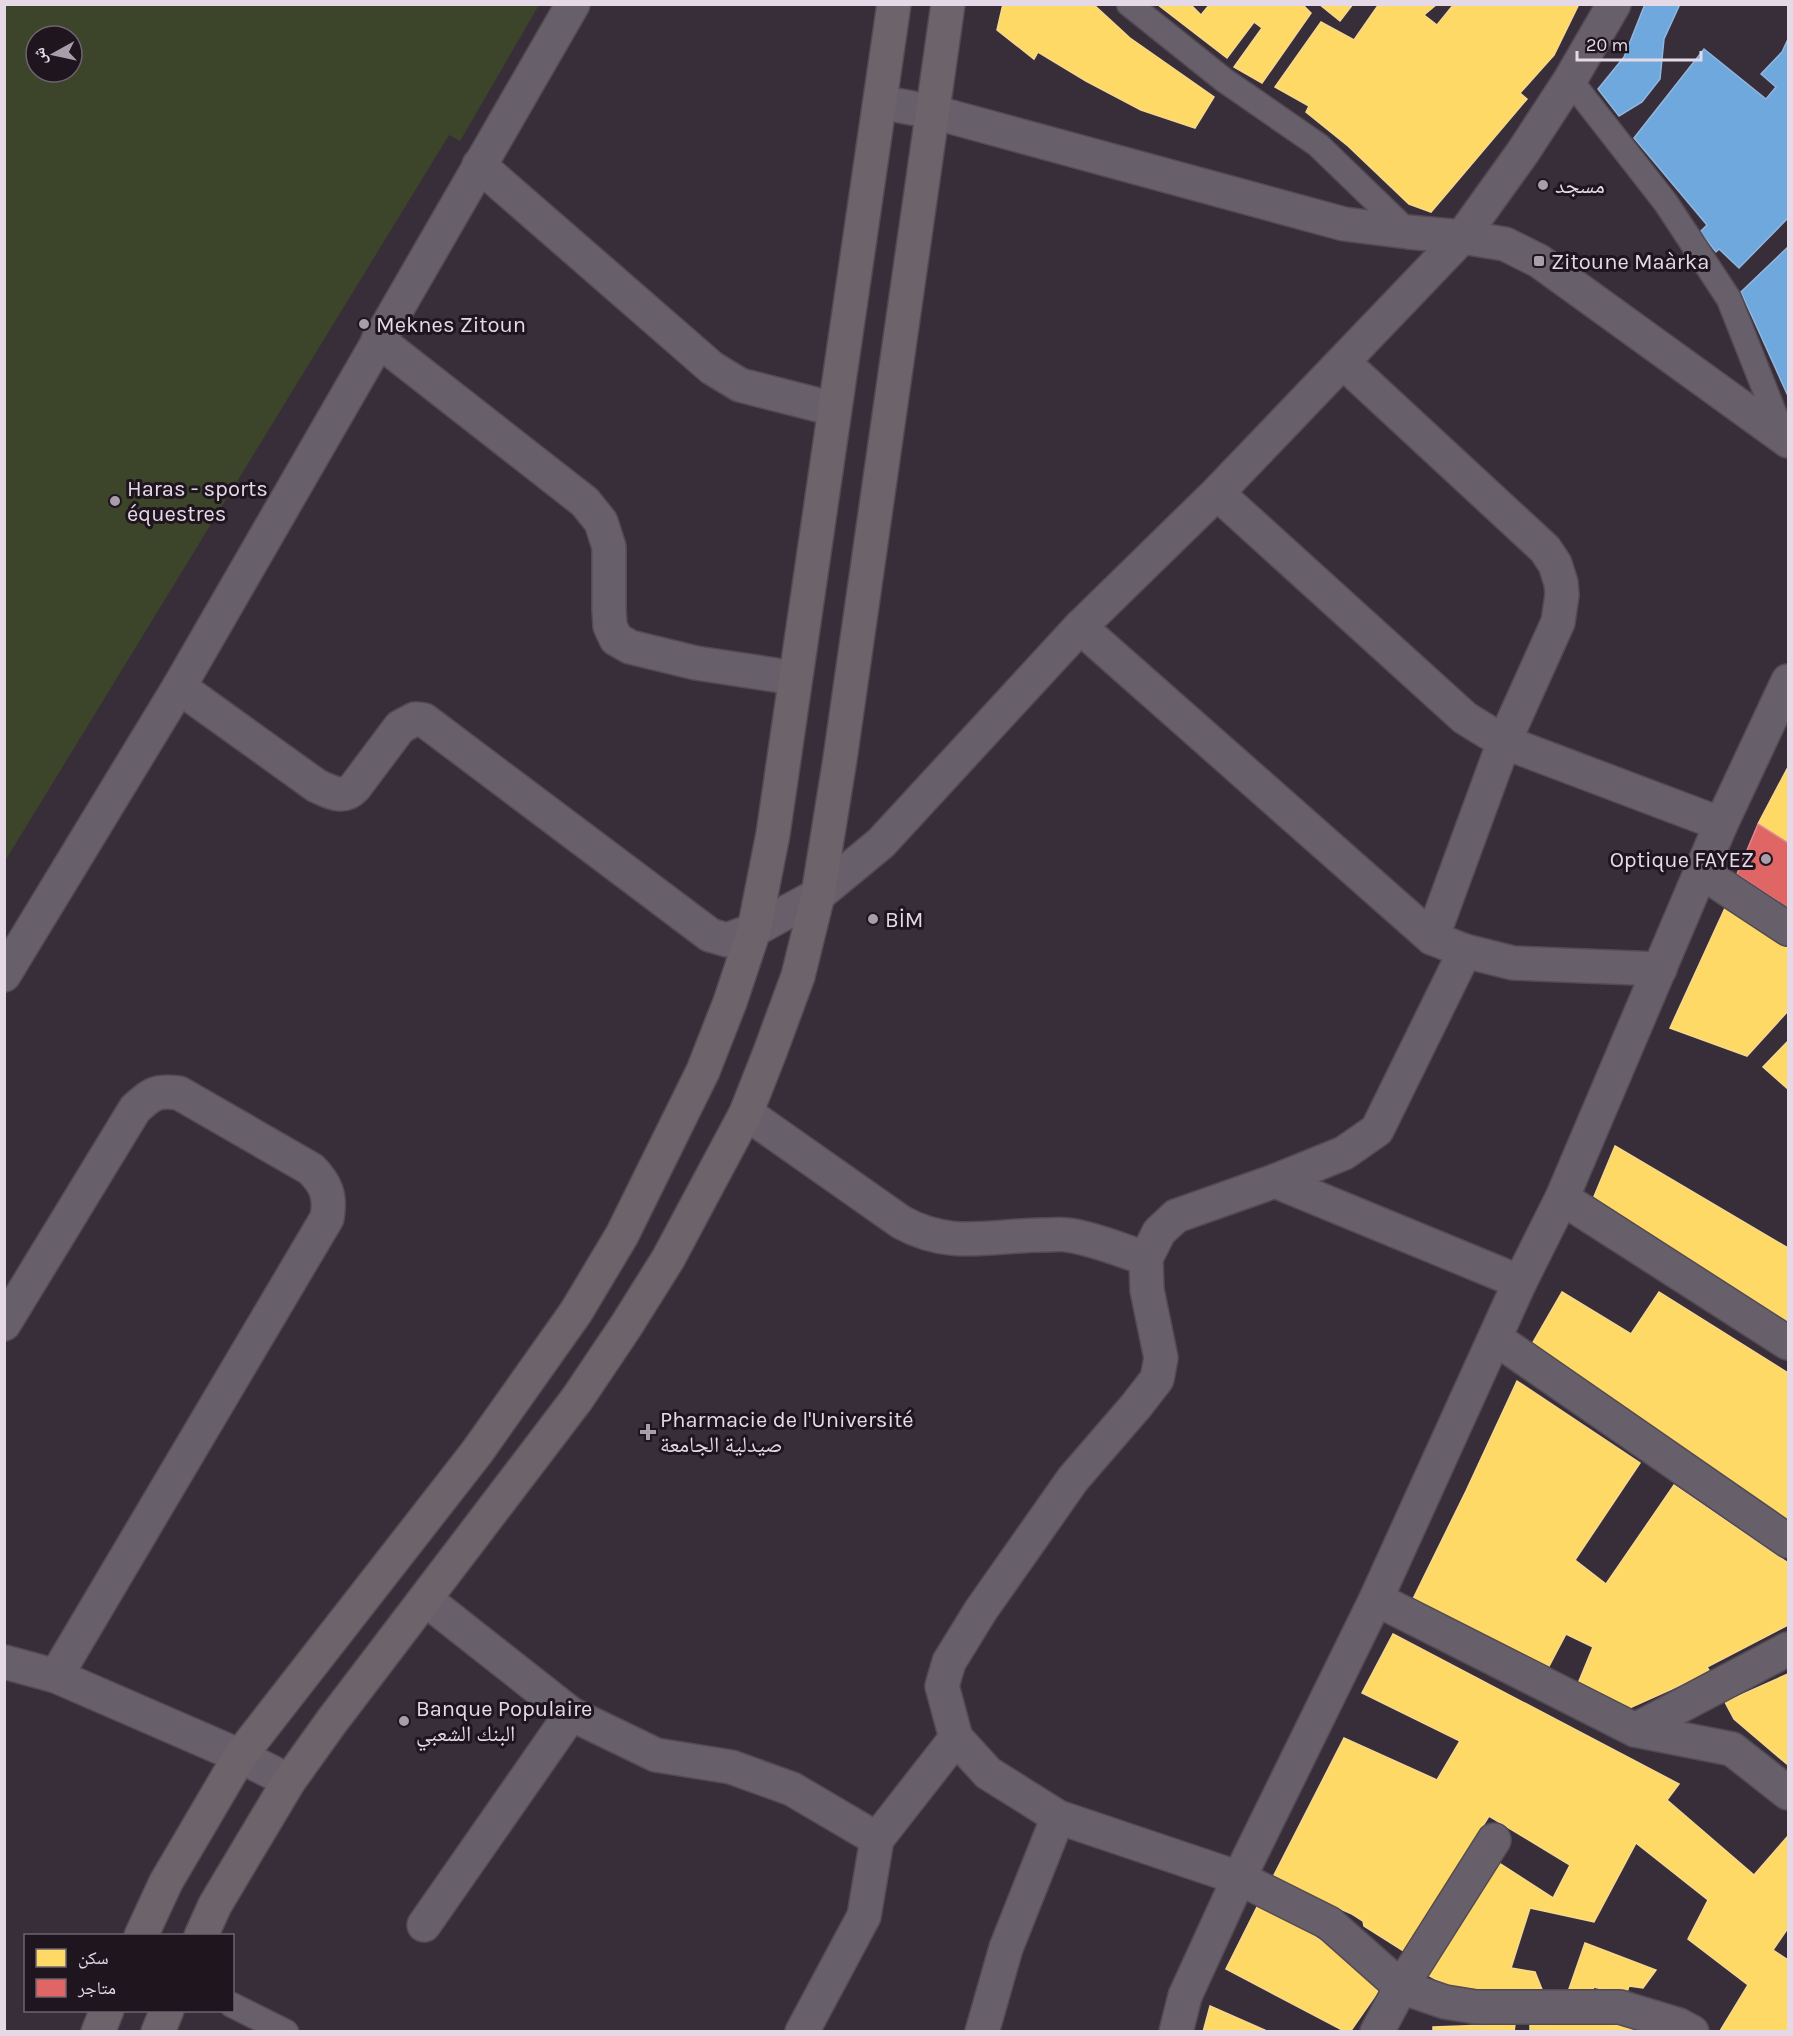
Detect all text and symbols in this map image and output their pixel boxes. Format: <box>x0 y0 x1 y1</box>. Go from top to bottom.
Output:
north arrow <box>24 24 84 84</box>
scale bar <box>1577 24 1702 62</box>
text: 20 m <box>1586 34 1628 56</box>
text: ش <box>29 46 50 66</box>
place label: مسجد <box>1555 173 1605 199</box>
marker: مسجد <box>1536 178 1550 192</box>
place label: Zitoune Maàrka <box>1551 249 1709 275</box>
marker: Zitoune Maàrka <box>1532 254 1546 268</box>
place label: Meknes Zitoun <box>376 312 526 338</box>
marker: Meknes Zitoun <box>357 317 371 331</box>
place label: Haras - sports équestres <box>127 476 268 527</box>
marker: Haras - sports équestres <box>108 494 122 508</box>
place label: Optique FAYEZ <box>1610 847 1754 873</box>
marker: Optique FAYEZ <box>1759 852 1773 866</box>
place label: BİM <box>885 907 923 933</box>
marker: BİM <box>866 912 880 926</box>
place label: Pharmacie de l'Université صيدلية الجامعة <box>660 1407 914 1458</box>
marker: Pharmacie de l'Université صيدلية الجامعة <box>641 1425 655 1439</box>
place label: Banque Populaire البنك الشعبي <box>416 1696 592 1751</box>
marker: Banque Populaire البنك الشعبي <box>397 1714 411 1728</box>
legend <box>24 1934 234 2012</box>
text: سكن <box>78 1947 109 1969</box>
text: متاجر <box>77 1977 116 1999</box>

